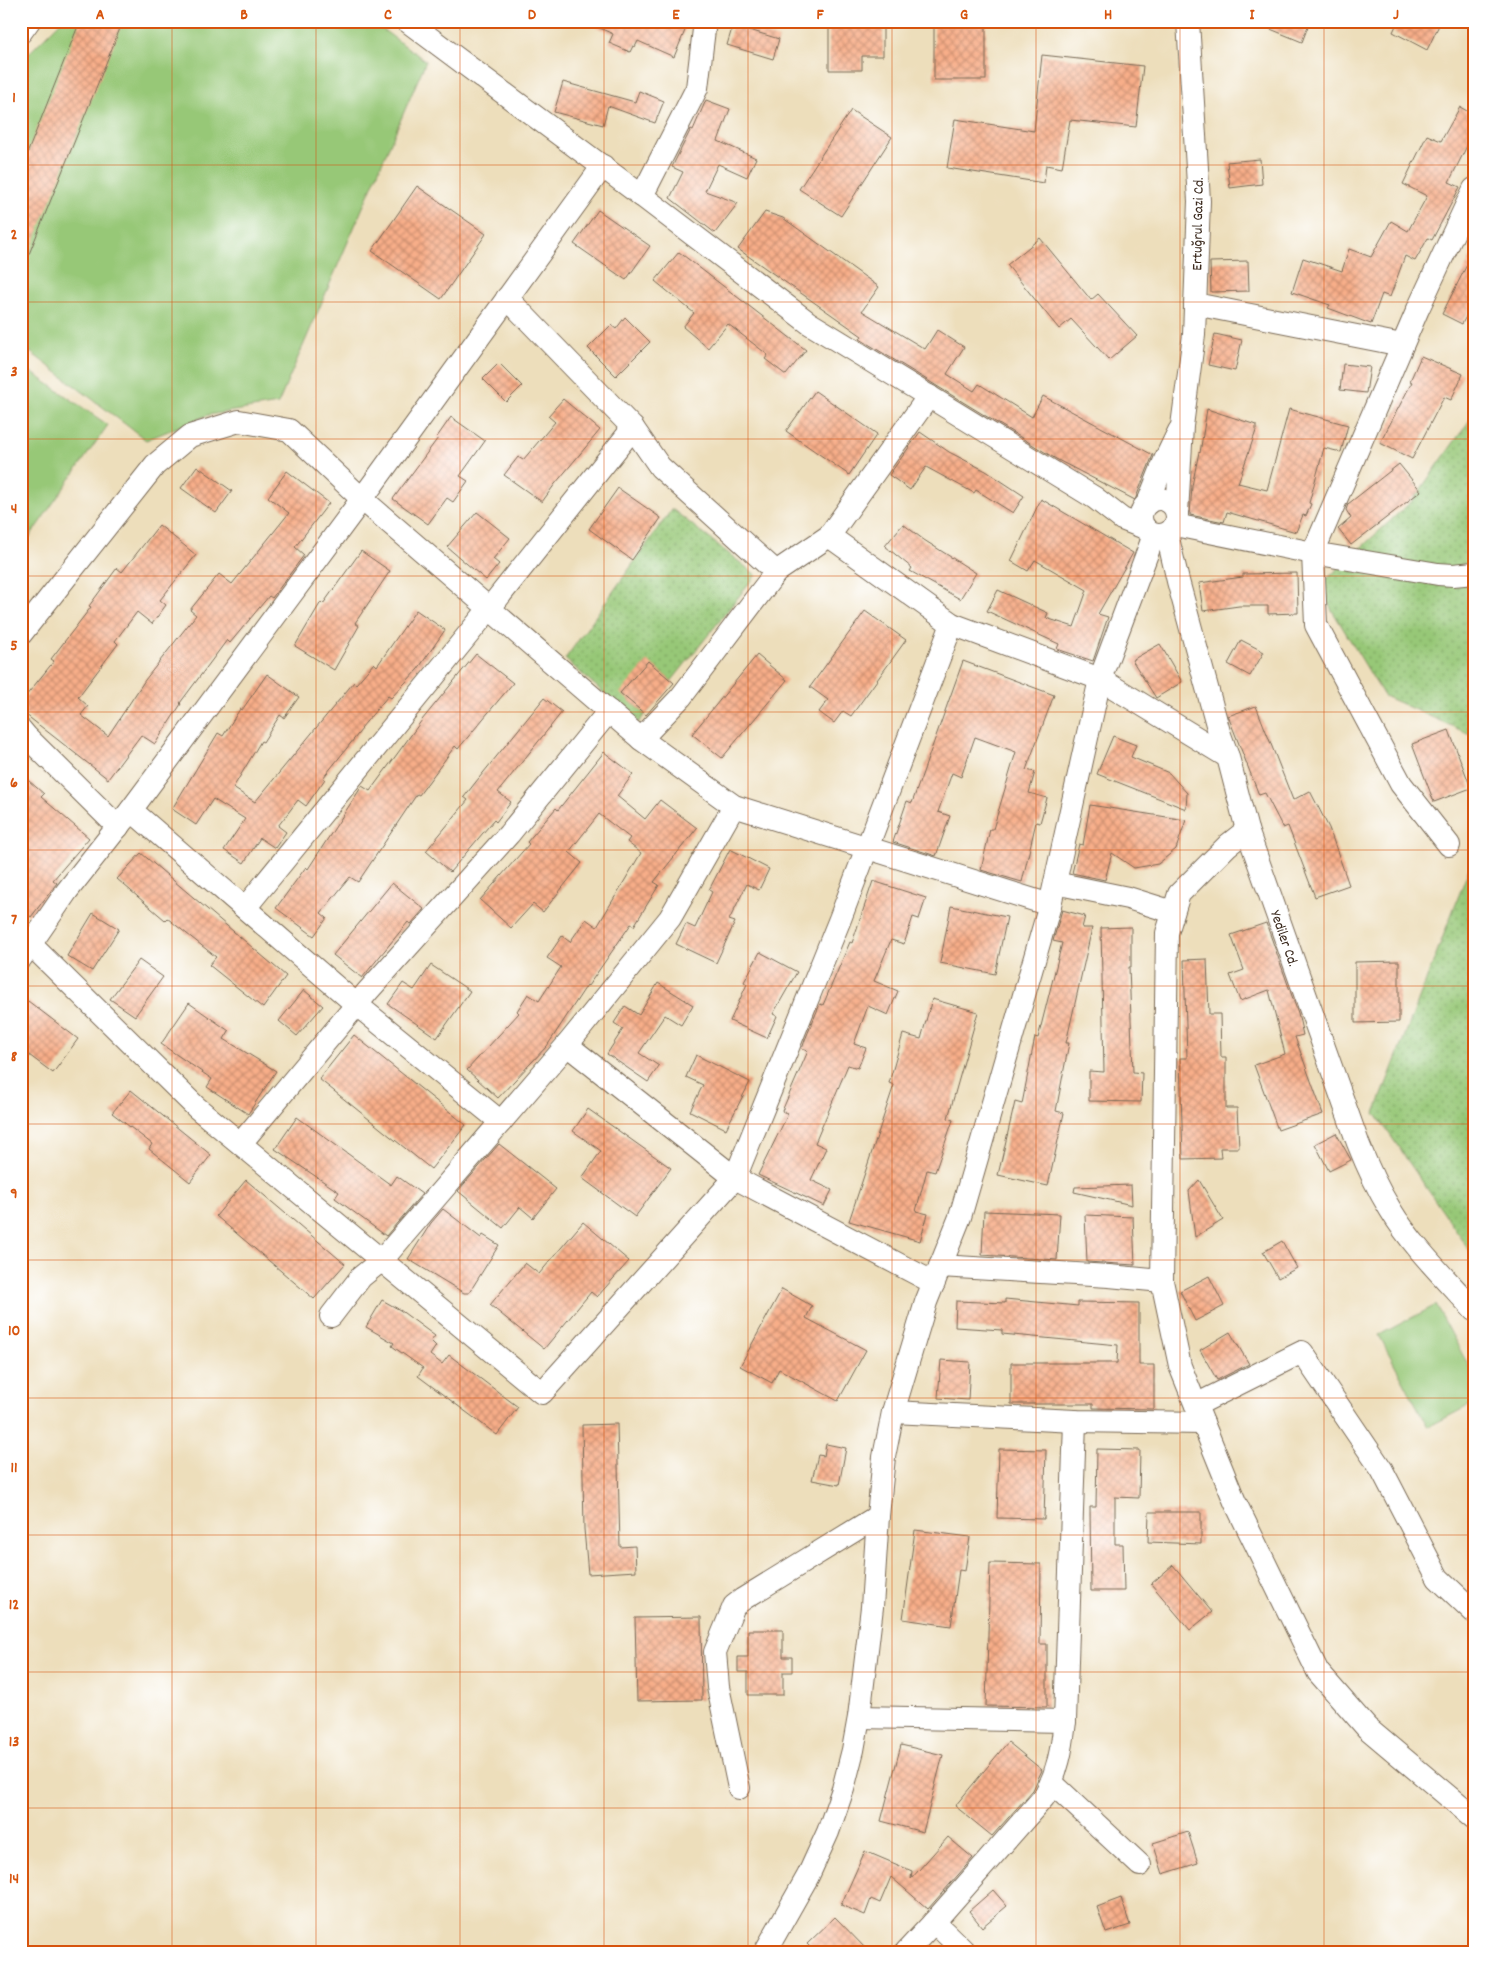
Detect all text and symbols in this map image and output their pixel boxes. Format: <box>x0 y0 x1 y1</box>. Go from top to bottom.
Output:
text: A <box>96 4 105 27</box>
text: B <box>240 4 248 27</box>
text: C <box>384 4 392 27</box>
text: D <box>528 4 537 27</box>
text: E <box>672 4 680 27</box>
text: F <box>816 4 824 27</box>
text: G <box>960 4 968 27</box>
text: H <box>1104 4 1112 27</box>
text: I <box>1250 4 1256 27</box>
text: J <box>1393 4 1399 27</box>
text: 1 <box>12 87 16 110</box>
street label: Ertuğrul Gazi Cd. <box>1187 177 1211 271</box>
text: 2 <box>11 224 18 247</box>
text: 3 <box>10 361 18 384</box>
text: 4 <box>11 498 17 521</box>
text: 5 <box>10 635 18 658</box>
text: 6 <box>10 772 18 795</box>
street label: Yediler Cd. <box>1263 908 1303 970</box>
text: 7 <box>11 909 17 932</box>
text: 8 <box>11 1046 18 1069</box>
text: 9 <box>10 1183 18 1206</box>
text: 10 <box>8 1320 20 1343</box>
text: 11 <box>10 1457 18 1480</box>
text: 12 <box>9 1594 19 1617</box>
text: 13 <box>9 1731 19 1754</box>
text: 14 <box>9 1868 19 1891</box>

